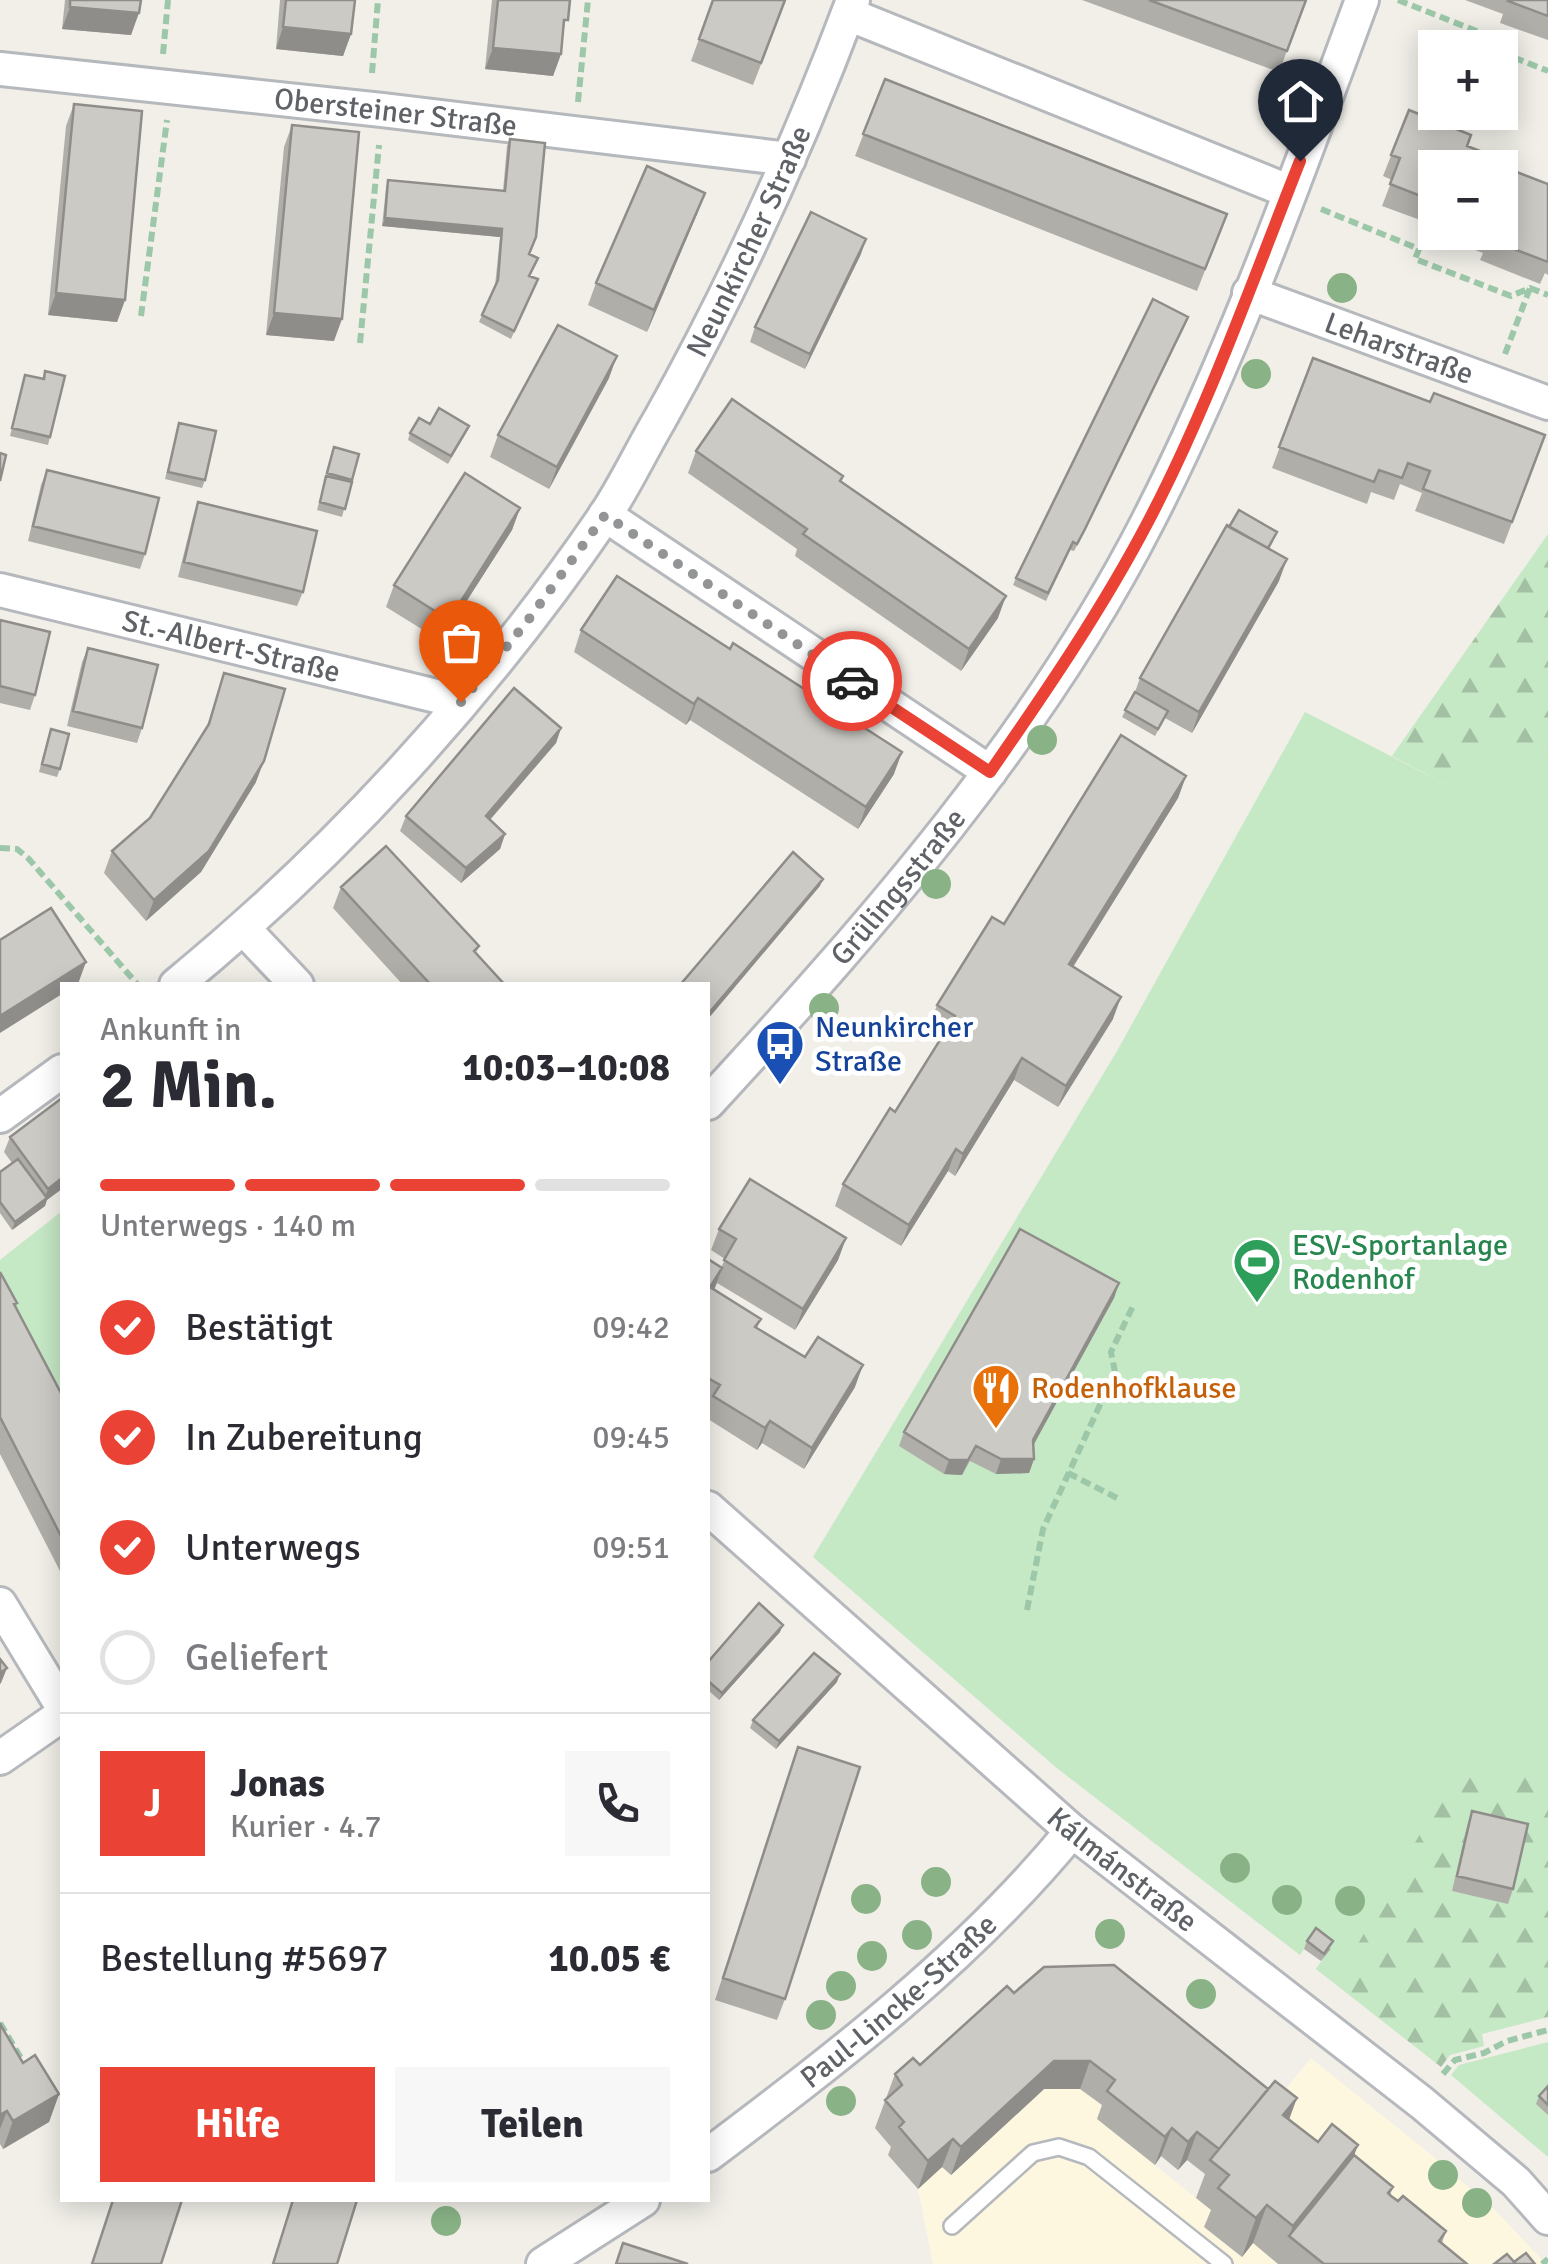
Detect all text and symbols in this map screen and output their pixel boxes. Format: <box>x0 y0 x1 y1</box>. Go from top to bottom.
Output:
map controls <box>1418 30 1518 250</box>
button: + <box>1418 30 1518 130</box>
pin <box>1258 59 1343 162</box>
icon: home <box>1273 74 1328 129</box>
street label: Obersteiner Straße <box>272 80 519 145</box>
street label: Neunkircher Straße <box>678 120 819 364</box>
button: − <box>1418 150 1518 250</box>
street label: Leharstraße <box>1320 304 1479 393</box>
pin <box>419 600 504 703</box>
street label: St.-Albert-Straße <box>119 602 344 690</box>
icon: bag <box>434 615 489 670</box>
courier <box>802 631 902 731</box>
icon: car <box>825 654 880 709</box>
street label: Grülingsstraße <box>822 801 974 973</box>
place label: Neunkircher Straße <box>815 1009 973 1080</box>
text: Ankunft in <box>100 1010 242 1049</box>
bus stop icon: Neunkircher Straße <box>754 1018 806 1086</box>
text: 10:03–10:08 <box>462 1044 670 1091</box>
text: 2 Min. <box>100 1046 277 1126</box>
text: Unterwegs · 140 m <box>100 1206 356 1245</box>
place label: ESV-Sportanlage Rodenhof <box>1292 1227 1508 1298</box>
sports icon: ESV-Sportanlage Rodenhof <box>1231 1236 1283 1304</box>
icon: check <box>100 1300 155 1355</box>
text: Bestätigt <box>185 1304 333 1351</box>
text: 09:42 <box>592 1308 670 1347</box>
restaurant icon: Rodenhofklause <box>970 1362 1022 1430</box>
place label: Rodenhofklause <box>1031 1370 1237 1407</box>
icon: check <box>100 1410 155 1465</box>
text: In Zubereitung <box>185 1414 423 1461</box>
text: 09:45 <box>592 1418 670 1457</box>
icon: check <box>100 1520 155 1575</box>
text: Unterwegs <box>185 1524 361 1571</box>
text: 09:51 <box>592 1528 670 1567</box>
text: Geliefert <box>185 1634 328 1681</box>
button: phone <box>565 1751 670 1856</box>
text: Jonas <box>230 1760 325 1807</box>
text: J <box>144 1780 161 1827</box>
street label: Kálmánstraße <box>1039 1799 1205 1940</box>
text: Kurier · 4.7 <box>230 1807 382 1846</box>
street label: Paul-Lincke-Straße <box>793 1906 1005 2096</box>
text: Bestellung #5697 <box>100 1935 389 1982</box>
text: 10.05 € <box>548 1935 670 1982</box>
button: Hilfe <box>100 2067 375 2182</box>
button: Teilen <box>395 2067 670 2182</box>

